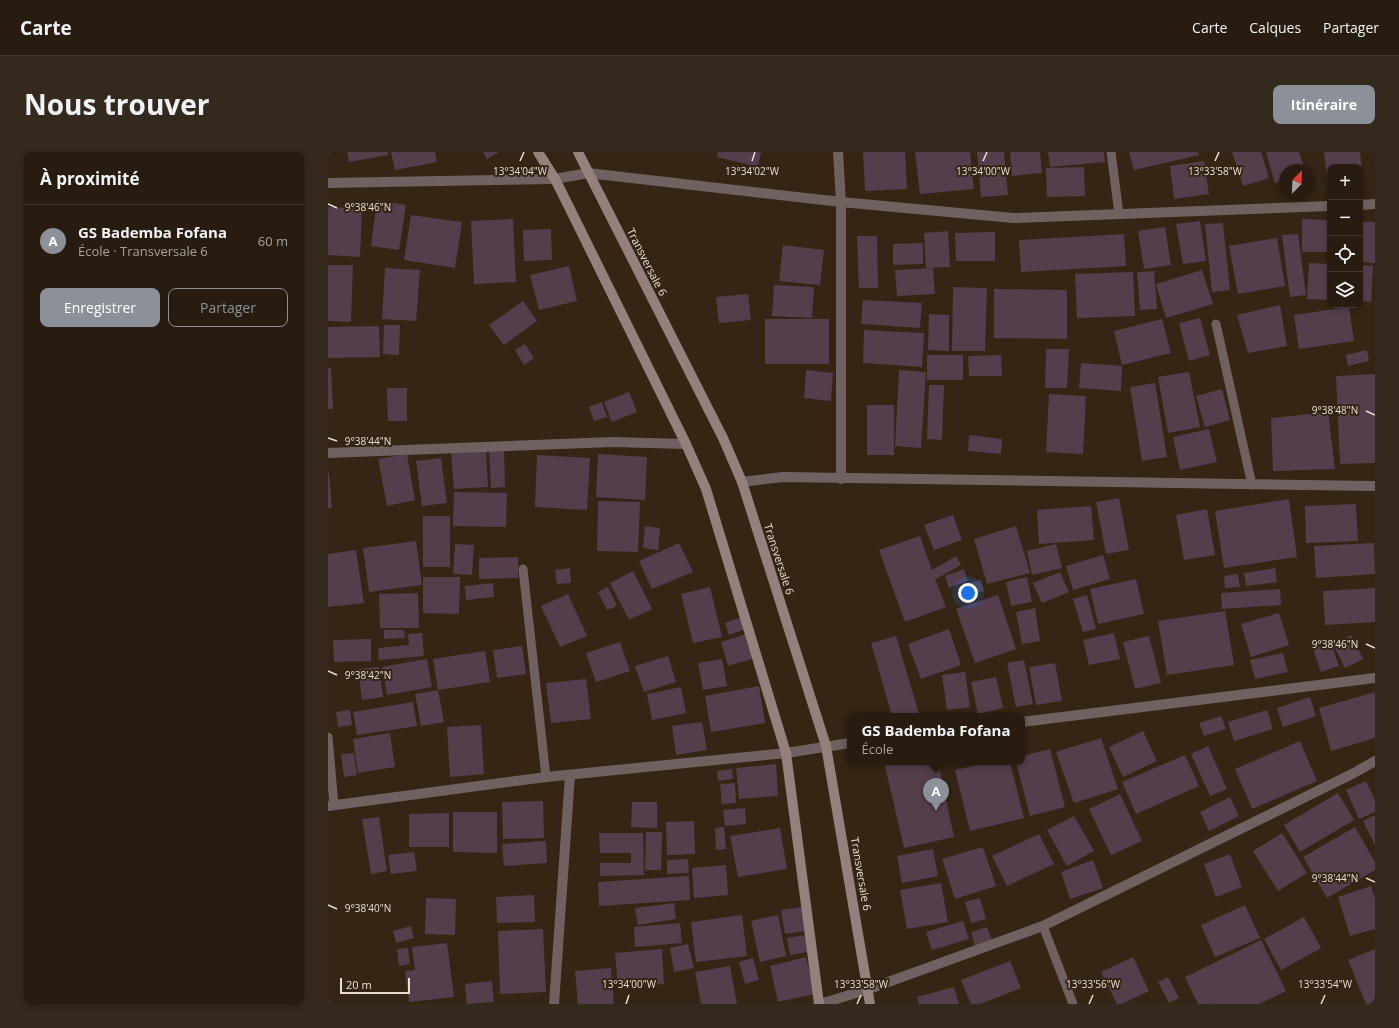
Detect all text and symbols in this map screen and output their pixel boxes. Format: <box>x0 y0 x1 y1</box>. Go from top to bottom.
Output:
text: Carte <box>20 15 72 41</box>
text: Carte <box>1192 18 1227 37</box>
text: Calques <box>1249 18 1301 37</box>
text: Partager <box>1323 18 1379 37</box>
text: Nous trouver <box>24 85 210 123</box>
button: Itinéraire <box>1273 85 1375 124</box>
text: 13°34'04"W <box>493 164 548 178</box>
text: 13°34'02"W <box>725 164 780 178</box>
text: 13°34'00"W <box>956 164 1011 178</box>
text: 13°33'58"W <box>1188 164 1243 178</box>
north arrow <box>1279 164 1315 200</box>
map controls <box>1327 164 1363 308</box>
button: + <box>1327 164 1363 200</box>
text: À proximité <box>40 167 139 190</box>
text: 9°38'46"N <box>345 200 391 214</box>
button: − <box>1327 200 1363 236</box>
text: GS Bademba Fofana <box>78 222 227 242</box>
street label: Transversale 6 <box>624 225 671 298</box>
text: A <box>49 232 57 250</box>
text: 60 m <box>258 232 288 250</box>
button: locate <box>1327 236 1363 272</box>
text: École · Transversale 6 <box>78 242 208 260</box>
button: layers <box>1327 272 1363 308</box>
button: Enregistrer <box>40 288 160 327</box>
button: Partager <box>168 288 288 327</box>
text: 9°38'48"N <box>1312 403 1358 417</box>
text: 9°38'44"N <box>345 434 391 448</box>
street label: Transversale 6 <box>761 521 798 596</box>
your location <box>958 583 978 603</box>
text: 9°38'46"N <box>1312 637 1358 651</box>
text: 9°38'42"N <box>345 668 391 682</box>
popup <box>847 713 1025 765</box>
text: GS Bademba Fofana <box>862 720 1011 740</box>
text: École <box>862 740 893 758</box>
pin: A <box>923 778 949 811</box>
street label: Transversale 6 <box>848 836 875 912</box>
text: 9°38'44"N <box>1312 871 1358 885</box>
text: 9°38'40"N <box>345 901 391 915</box>
scale bar <box>340 976 410 995</box>
text: 20 m <box>346 977 372 992</box>
text: 13°34'00"W <box>602 977 657 991</box>
text: 13°33'58"W <box>834 977 889 991</box>
text: 13°33'56"W <box>1066 977 1121 991</box>
text: 13°33'54"W <box>1298 977 1353 991</box>

